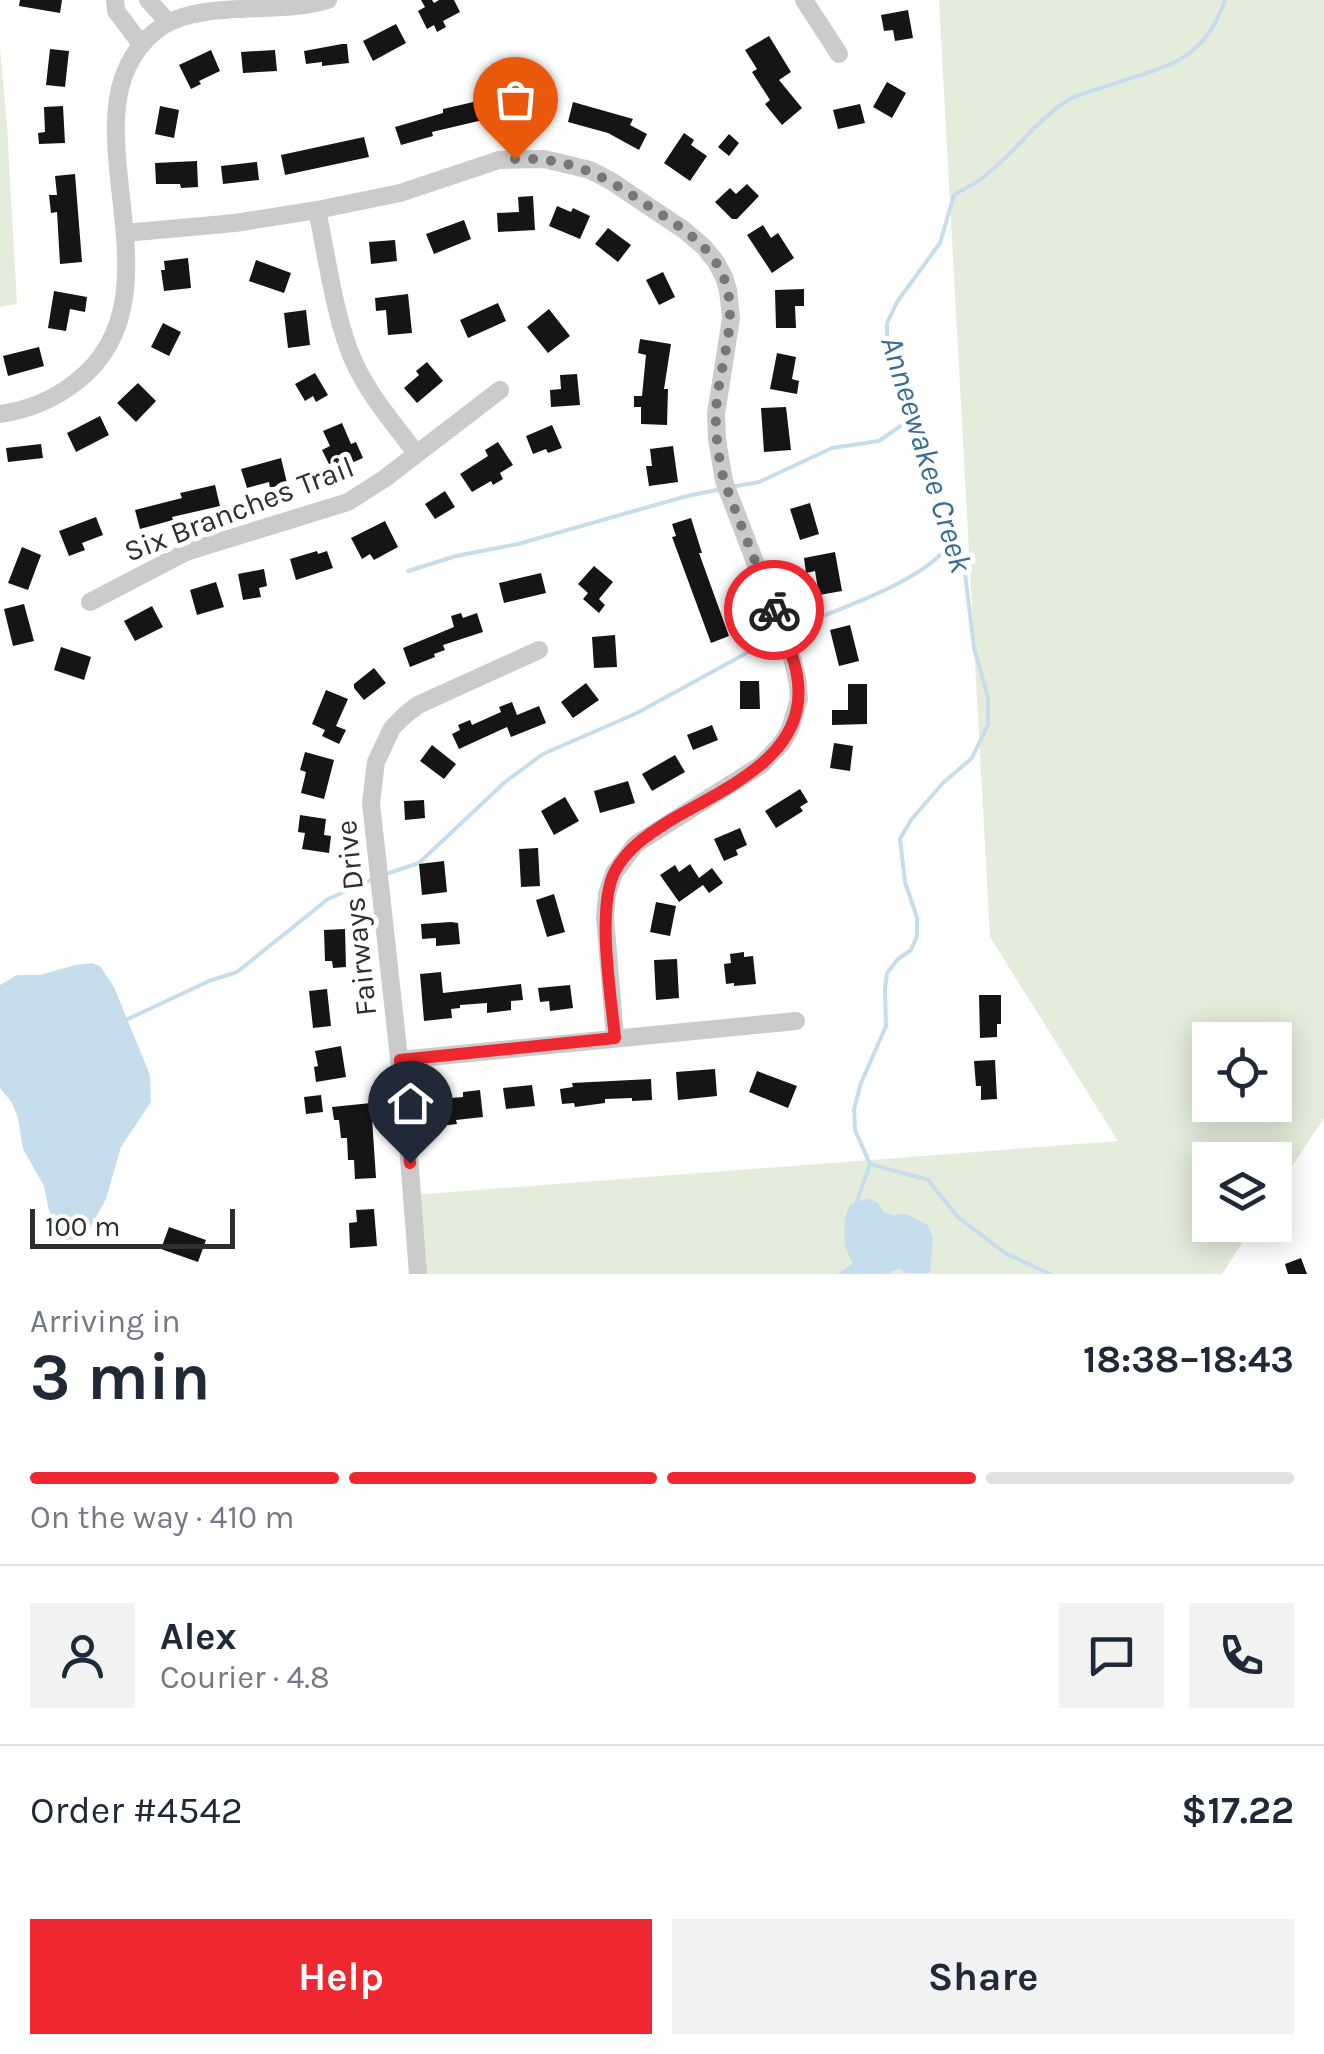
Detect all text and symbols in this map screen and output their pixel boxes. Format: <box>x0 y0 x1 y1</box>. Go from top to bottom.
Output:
pin <box>473 57 558 160</box>
icon: bag <box>488 72 543 127</box>
water label: Anneewakee Creek <box>873 332 980 578</box>
street label: Six Branches Trail <box>119 449 359 569</box>
courier <box>724 560 824 660</box>
icon: bike <box>747 583 802 638</box>
street label: Fairways Drive <box>328 818 384 1018</box>
map controls <box>1192 1022 1292 1242</box>
button: locate <box>1192 1022 1292 1122</box>
pin <box>368 1061 453 1164</box>
icon: home <box>383 1076 438 1131</box>
button: layers <box>1192 1142 1292 1242</box>
scale bar <box>30 1204 235 1248</box>
text: 100 m <box>45 1210 120 1243</box>
text: Arriving in <box>30 1303 181 1340</box>
text: 18:38–18:43 <box>1083 1337 1294 1382</box>
text: 3 min <box>30 1339 210 1415</box>
text: On the way · 410 m <box>30 1499 295 1536</box>
button: person <box>30 1603 135 1708</box>
button: chat <box>1059 1603 1164 1708</box>
button: phone <box>1189 1603 1294 1708</box>
text: Alex <box>160 1614 237 1659</box>
text: Courier · 4.8 <box>160 1659 330 1696</box>
text: Order #4542 <box>30 1788 243 1833</box>
text: $17.22 <box>1181 1788 1294 1833</box>
button: Help <box>30 1919 652 2034</box>
button: Share <box>672 1919 1294 2034</box>

